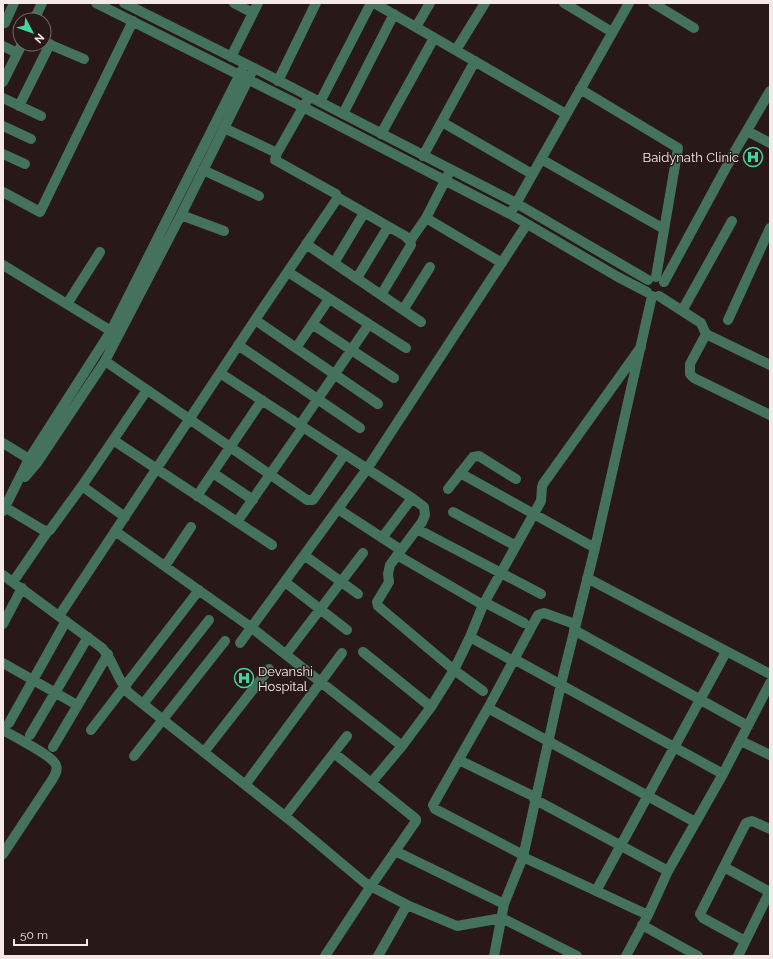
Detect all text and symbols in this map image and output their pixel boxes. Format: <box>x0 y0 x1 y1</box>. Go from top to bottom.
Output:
north arrow <box>12 12 52 52</box>
text: N <box>32 31 47 46</box>
hospital icon: Baidynath Clinic <box>742 146 764 168</box>
place label: Baidynath Clinic <box>643 150 739 165</box>
place label: Devanshi Hospital <box>258 664 313 694</box>
hospital icon: Devanshi Hospital <box>233 667 255 689</box>
scale bar <box>14 921 87 947</box>
text: 50 m <box>20 928 48 942</box>

